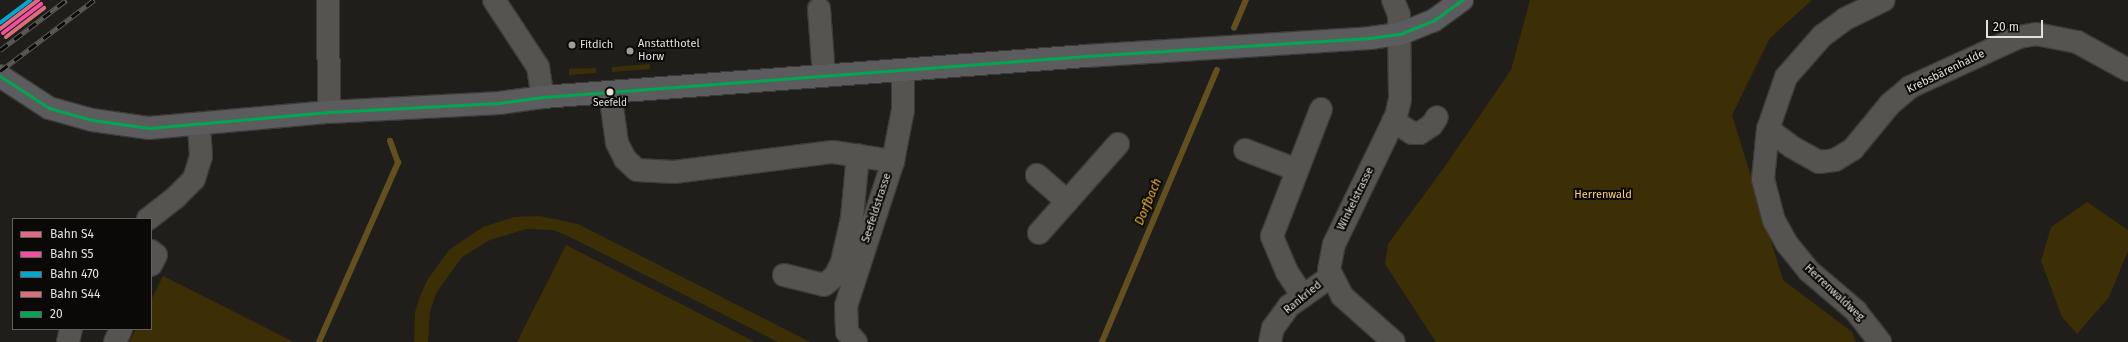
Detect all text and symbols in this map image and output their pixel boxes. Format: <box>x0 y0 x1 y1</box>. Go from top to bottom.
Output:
scale bar <box>1988 12 2045 38</box>
text: 20 m <box>1993 20 2019 34</box>
place label: Fitdich <box>580 38 613 52</box>
place label: Anstatthotel Horw <box>638 38 700 64</box>
marker: Fitdich <box>567 40 577 50</box>
marker: Anstatthotel Horw <box>625 46 635 56</box>
street label: Krebsbärenhalde <box>1905 47 1987 97</box>
marker: Seefeld <box>605 87 615 97</box>
place label: Seefeld <box>593 98 627 110</box>
street label: Winkelstrasse <box>1335 165 1377 233</box>
street label: Seefeldstrasse <box>860 172 894 244</box>
water label: Dorfbach <box>1133 176 1165 228</box>
park label: Herrenwald <box>1574 188 1632 202</box>
legend <box>12 218 152 330</box>
text: Bahn S4 <box>50 227 94 241</box>
text: Bahn S5 <box>50 247 94 261</box>
street label: Herrenwaldweg <box>1801 262 1867 324</box>
text: Bahn 470 <box>50 267 99 281</box>
street label: Rankried <box>1282 279 1324 317</box>
text: Bahn S44 <box>50 287 100 301</box>
text: 20 <box>50 307 63 321</box>

